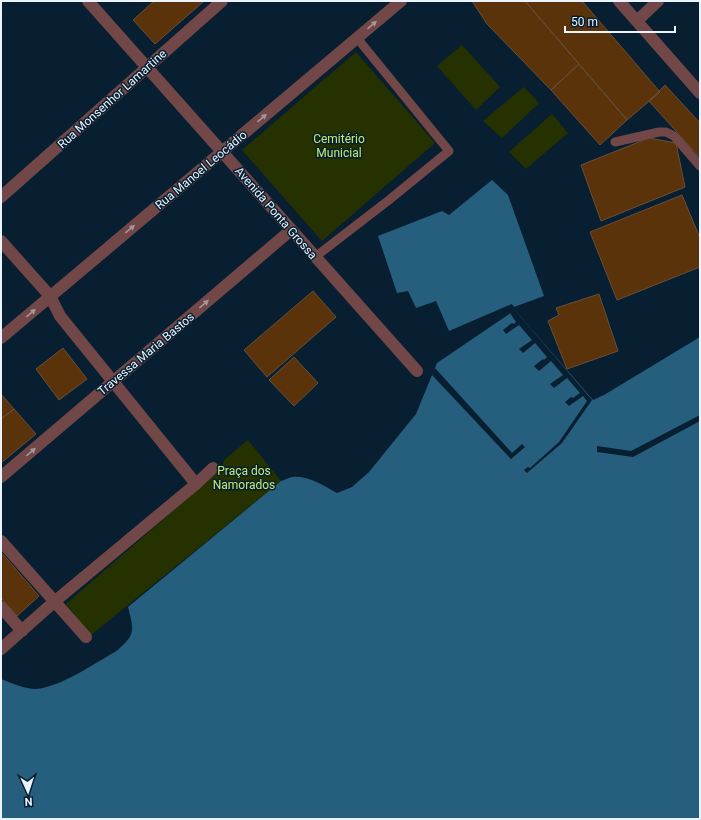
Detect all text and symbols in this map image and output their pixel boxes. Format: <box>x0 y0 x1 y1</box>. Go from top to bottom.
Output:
scale bar <box>565 8 675 34</box>
text: 50 m <box>571 15 598 29</box>
one-way arrow <box>366 21 377 30</box>
street label: Rua Monsenhor Lamartine <box>55 46 169 152</box>
one-way arrow <box>256 114 267 123</box>
street label: Rua Manoel Leocádio <box>152 127 250 212</box>
park label: Cemitério Municial <box>313 132 365 160</box>
street label: Avenida Ponta Grossa <box>232 164 320 262</box>
one-way arrow <box>125 225 136 234</box>
one-way arrow <box>199 300 210 309</box>
one-way arrow <box>25 308 36 317</box>
street label: Travessa Maria Bastos <box>95 310 197 398</box>
one-way arrow <box>25 447 36 456</box>
park label: Praça dos Namorados <box>213 464 275 492</box>
north arrow <box>8 772 48 812</box>
text: N <box>24 795 33 808</box>

